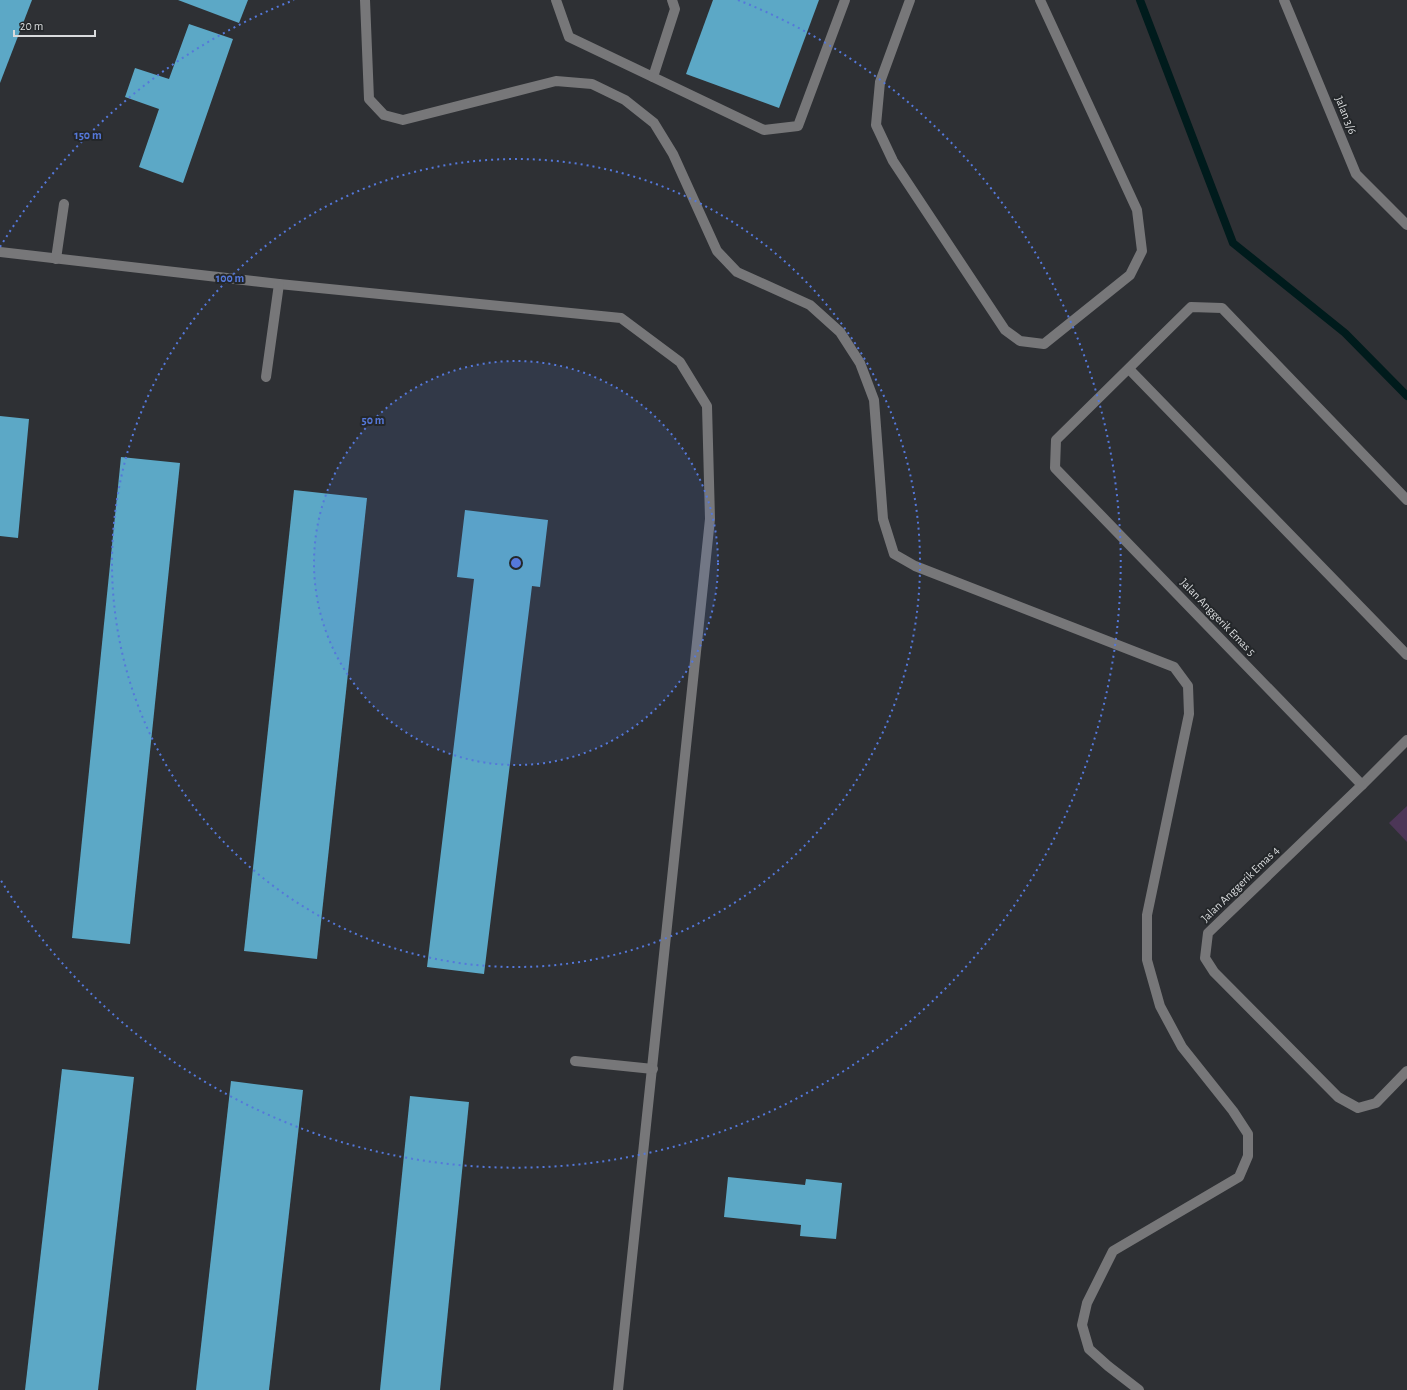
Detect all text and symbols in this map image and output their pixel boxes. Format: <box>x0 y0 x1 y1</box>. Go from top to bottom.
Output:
scale bar <box>14 12 95 38</box>
text: 20 m <box>20 20 43 32</box>
street label: Jalan 3/6 <box>1333 94 1359 136</box>
text: 150 m <box>74 129 102 141</box>
text: 100 m <box>216 272 244 284</box>
text: 50 m <box>362 414 385 426</box>
centre of rings <box>509 556 523 570</box>
street label: Jalan Anggerik Emas 5 <box>1178 576 1258 658</box>
street label: Jalan Anggerik Emas 4 <box>1199 844 1281 924</box>

